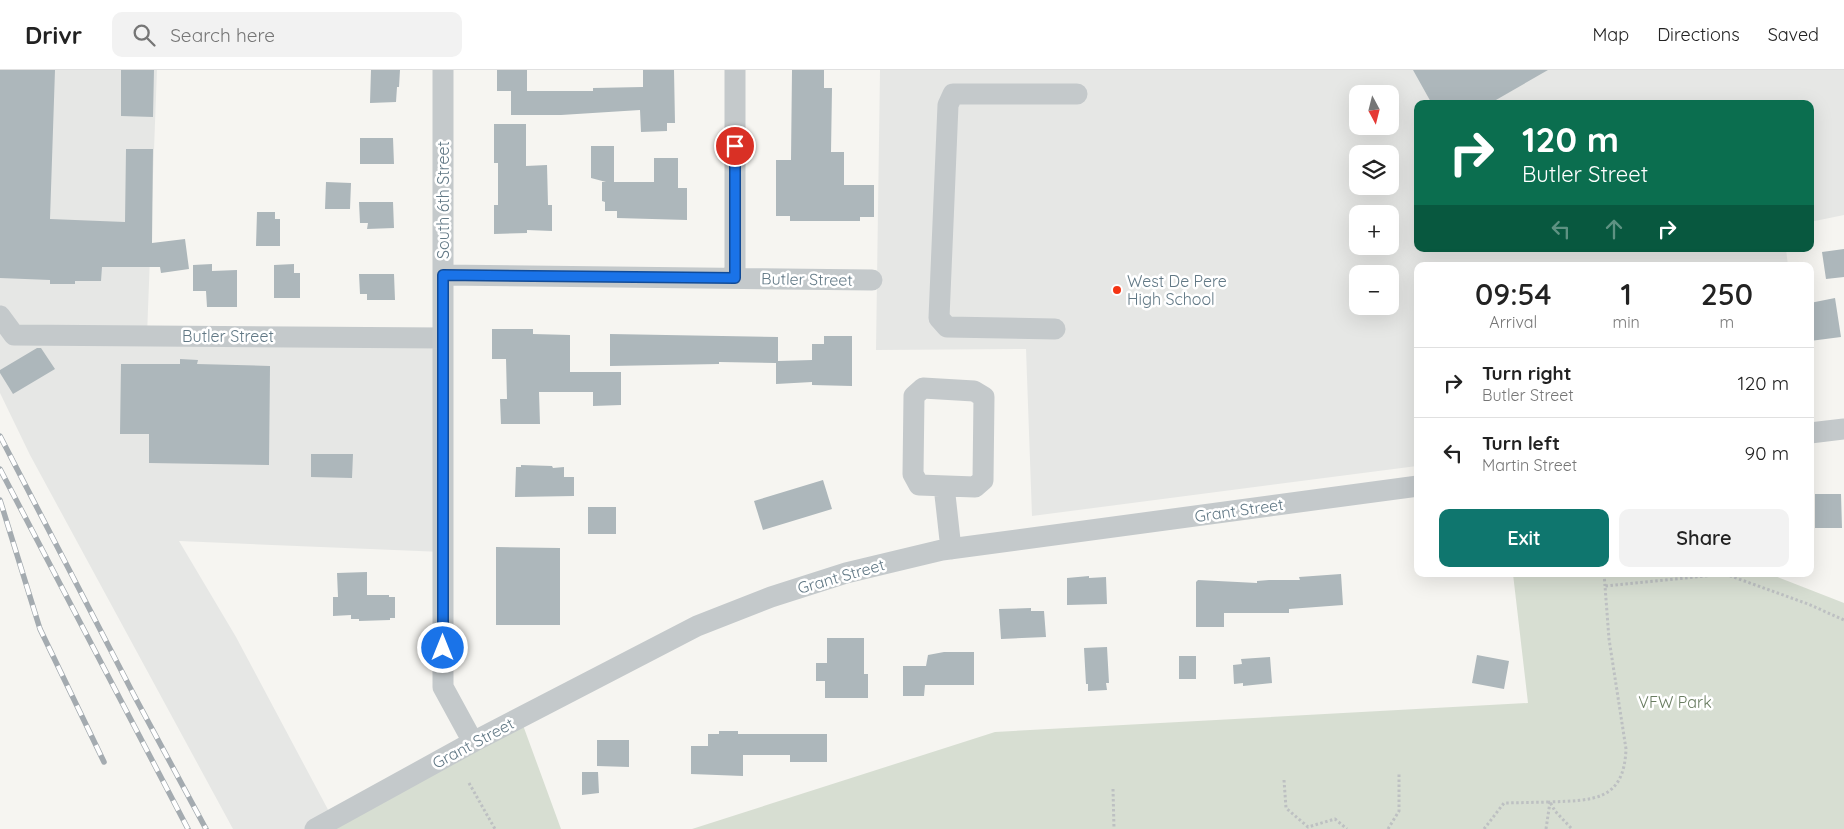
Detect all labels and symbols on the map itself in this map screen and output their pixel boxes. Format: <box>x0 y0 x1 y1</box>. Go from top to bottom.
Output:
north arrow <box>1349 85 1399 135</box>
pin <box>714 125 756 167</box>
street label: South 6th Street <box>433 141 453 259</box>
street label: Butler Street <box>761 268 853 290</box>
place label: West De Pere High School <box>1127 271 1227 309</box>
marker: West De Pere High School <box>1111 284 1123 296</box>
street label: Butler Street <box>182 326 274 346</box>
street label: Grant Street <box>1193 494 1285 526</box>
street label: Grant Street <box>795 554 887 598</box>
position arrow <box>416 621 468 673</box>
park label: VFW Park <box>1638 692 1712 712</box>
street label: Grant Street <box>429 713 517 773</box>

